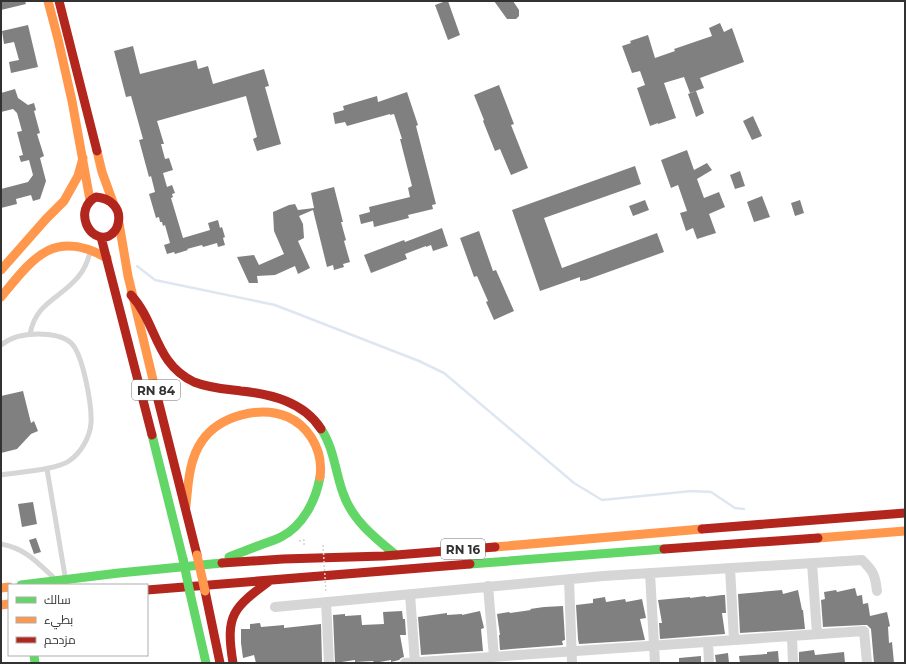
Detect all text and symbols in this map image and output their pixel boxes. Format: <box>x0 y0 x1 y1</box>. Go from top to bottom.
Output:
road number: RN 84 <box>132 380 180 400</box>
road number: RN 16 <box>441 539 485 559</box>
legend <box>8 584 148 656</box>
text: سالك <box>44 592 71 607</box>
text: بطيء <box>44 612 73 630</box>
text: مزدحم <box>44 632 76 648</box>

